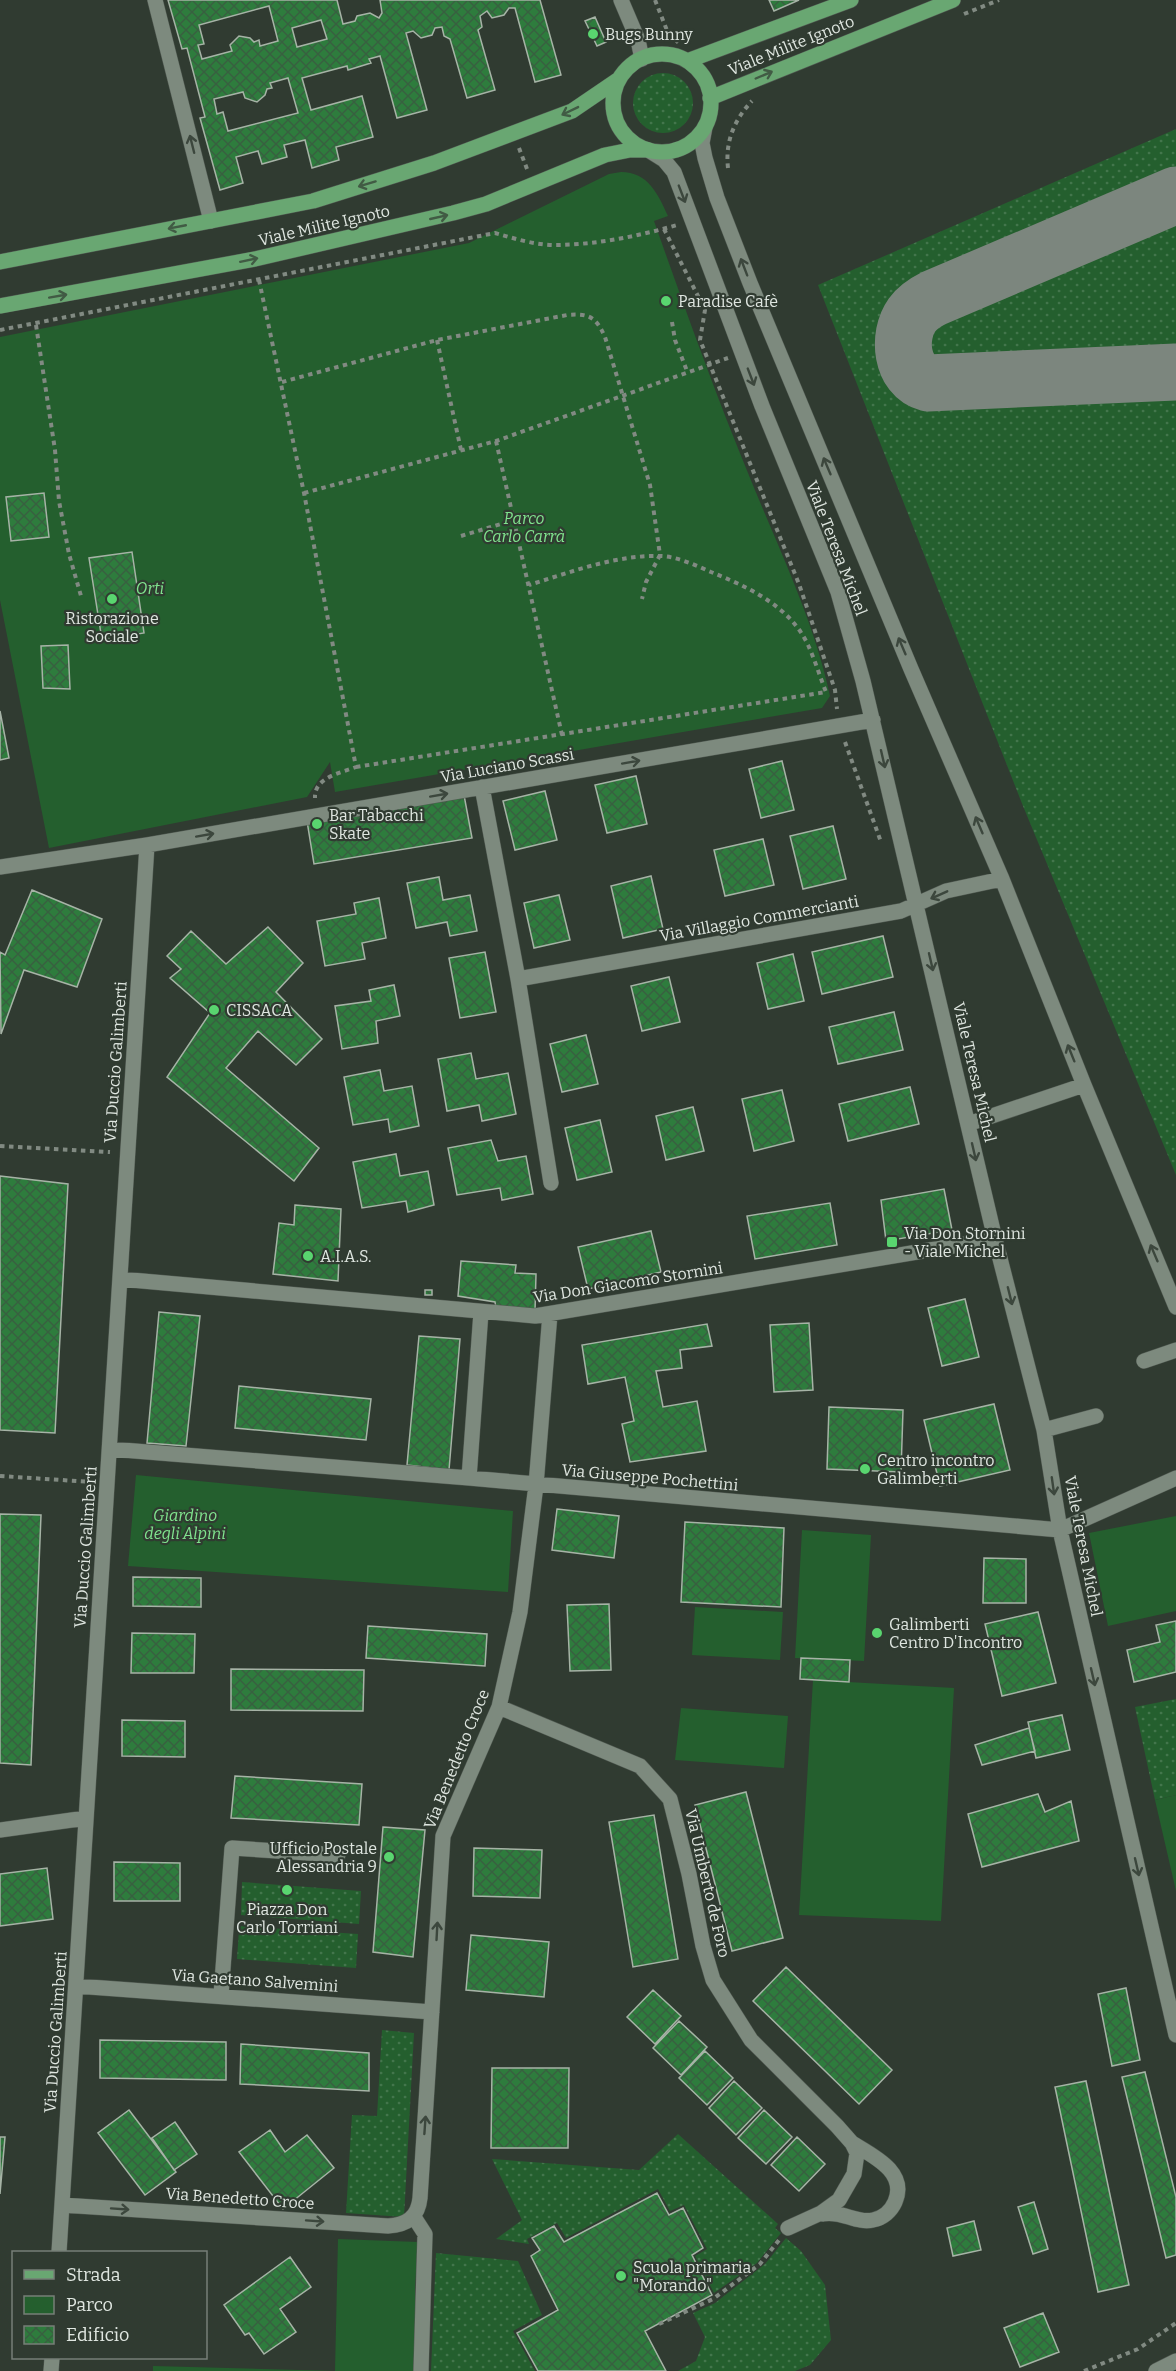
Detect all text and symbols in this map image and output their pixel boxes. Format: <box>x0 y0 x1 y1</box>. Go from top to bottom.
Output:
street label: Viale Milite Ignoto <box>725 11 857 79</box>
place label: Bugs Bunny <box>605 25 693 44</box>
marker: Bugs Bunny <box>586 27 600 41</box>
one-way arrow <box>755 69 773 80</box>
one-way arrow <box>562 106 580 118</box>
one-way arrow <box>185 134 197 153</box>
one-way arrow <box>358 179 377 190</box>
one-way arrow <box>678 184 689 203</box>
street label: Viale Milite Ignoto <box>257 201 392 250</box>
one-way arrow <box>430 210 449 222</box>
one-way arrow <box>168 222 188 233</box>
one-way arrow <box>239 254 259 265</box>
one-way arrow <box>738 258 749 277</box>
one-way arrow <box>47 290 67 301</box>
place label: Paradise Cafè <box>678 292 778 311</box>
marker: Paradise Cafè <box>659 294 673 308</box>
one-way arrow <box>747 367 758 385</box>
one-way arrow <box>821 458 832 476</box>
street label: Viale Teresa Michel <box>802 478 871 619</box>
park label: Parco Carlo Carrà <box>483 509 565 546</box>
park label: Orti <box>136 579 165 598</box>
marker: Ristorazione Sociale <box>105 592 119 606</box>
place label: Ristorazione Sociale <box>65 609 159 646</box>
one-way arrow <box>896 638 907 656</box>
street label: Via Luciano Scassi <box>439 744 576 787</box>
one-way arrow <box>877 749 889 768</box>
one-way arrow <box>620 756 640 767</box>
one-way arrow <box>428 789 448 800</box>
place label: Bar Tabacchi Skate <box>329 806 424 843</box>
marker: Bar Tabacchi Skate <box>310 817 324 831</box>
one-way arrow <box>973 817 984 835</box>
one-way arrow <box>195 829 214 840</box>
one-way arrow <box>930 890 948 901</box>
street label: Via Villaggio Commercianti <box>658 892 860 945</box>
one-way arrow <box>925 952 937 971</box>
street label: Via Duccio Galimberti <box>100 980 131 1143</box>
street label: Viale Teresa Michel <box>949 1000 1000 1144</box>
place label: CISSACA <box>226 1001 293 1020</box>
marker: CISSACA <box>207 1003 221 1017</box>
one-way arrow <box>1065 1044 1076 1063</box>
one-way arrow <box>969 1142 981 1161</box>
place label: Via Don Stornini - Viale Michel <box>904 1224 1026 1261</box>
marker: Via Don Stornini - Viale Michel <box>885 1235 899 1249</box>
one-way arrow <box>1148 1244 1159 1263</box>
place label: A.I.A.S. <box>320 1247 371 1266</box>
marker: A.I.A.S. <box>301 1249 315 1263</box>
street label: Via Don Giacomo Stornini <box>532 1258 724 1307</box>
one-way arrow <box>1004 1286 1016 1305</box>
place label: Centro incontro Galimberti <box>877 1451 994 1488</box>
street label: Via Giuseppe Pochettini <box>561 1460 739 1495</box>
marker: Centro incontro Galimberti <box>858 1462 872 1476</box>
street label: Via Duccio Galimberti <box>70 1465 101 1628</box>
street label: Viale Teresa Michel <box>1061 1474 1107 1618</box>
one-way arrow <box>1048 1476 1059 1495</box>
park label: Giardino degli Alpini <box>144 1506 226 1543</box>
place label: Galimberti Centro D'Incontro <box>889 1615 1022 1652</box>
marker: Galimberti Centro D'Incontro <box>870 1626 884 1640</box>
one-way arrow <box>1088 1667 1100 1686</box>
street label: Via Benedetto Croce <box>420 1687 493 1832</box>
street label: Via Umberto de Foro <box>681 1807 734 1959</box>
place label: Ufficio Postale Alessandria 9 <box>270 1839 377 1876</box>
marker: Ufficio Postale Alessandria 9 <box>382 1850 396 1864</box>
one-way arrow <box>1132 1857 1144 1876</box>
marker: Piazza Don Carlo Torriani <box>280 1883 294 1897</box>
place label: Piazza Don Carlo Torriani <box>236 1900 338 1937</box>
one-way arrow <box>432 1921 443 1941</box>
street label: Via Duccio Galimberti <box>40 1950 71 2113</box>
street label: Via Gaetano Salvemini <box>171 1965 339 1996</box>
one-way arrow <box>420 2116 431 2136</box>
street label: Via Benedetto Croce <box>165 2184 315 2213</box>
one-way arrow <box>110 2204 130 2215</box>
one-way arrow <box>304 2216 324 2227</box>
legend <box>12 2251 207 2359</box>
place label: Scuola primaria "Morando" <box>633 2258 751 2295</box>
text: Strada <box>66 2264 121 2286</box>
marker: Scuola primaria "Morando" <box>614 2269 628 2283</box>
text: Parco <box>66 2294 113 2316</box>
text: Edificio <box>66 2324 129 2346</box>

